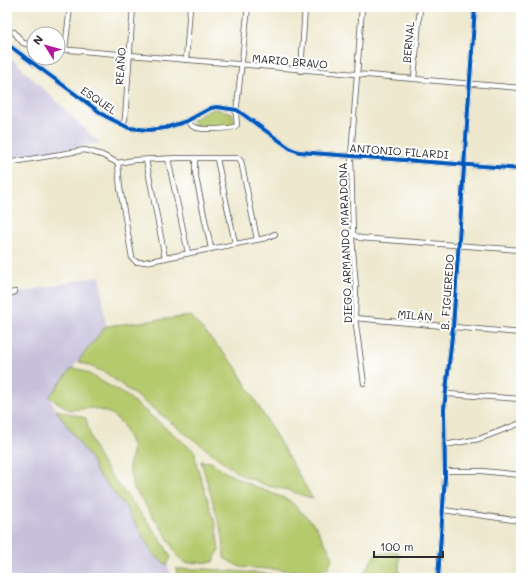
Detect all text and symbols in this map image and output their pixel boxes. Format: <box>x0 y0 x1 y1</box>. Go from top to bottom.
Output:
street label: BERNAL <box>399 20 417 63</box>
north arrow <box>26 26 66 66</box>
text: N <box>29 32 46 48</box>
street label: REAÑO <box>111 46 129 85</box>
street label: MARIO BRAVO <box>251 50 329 72</box>
street label: ESQUEL <box>78 82 120 118</box>
street label: ANTONIO FILARDI <box>349 140 449 162</box>
street label: DIEGO ARMANDO MARADONA <box>335 162 355 324</box>
street label: B. FIGUEREDO <box>437 253 457 330</box>
street label: MILÁN <box>397 306 433 324</box>
scale bar <box>374 533 443 559</box>
text: 100 m <box>380 538 414 554</box>

